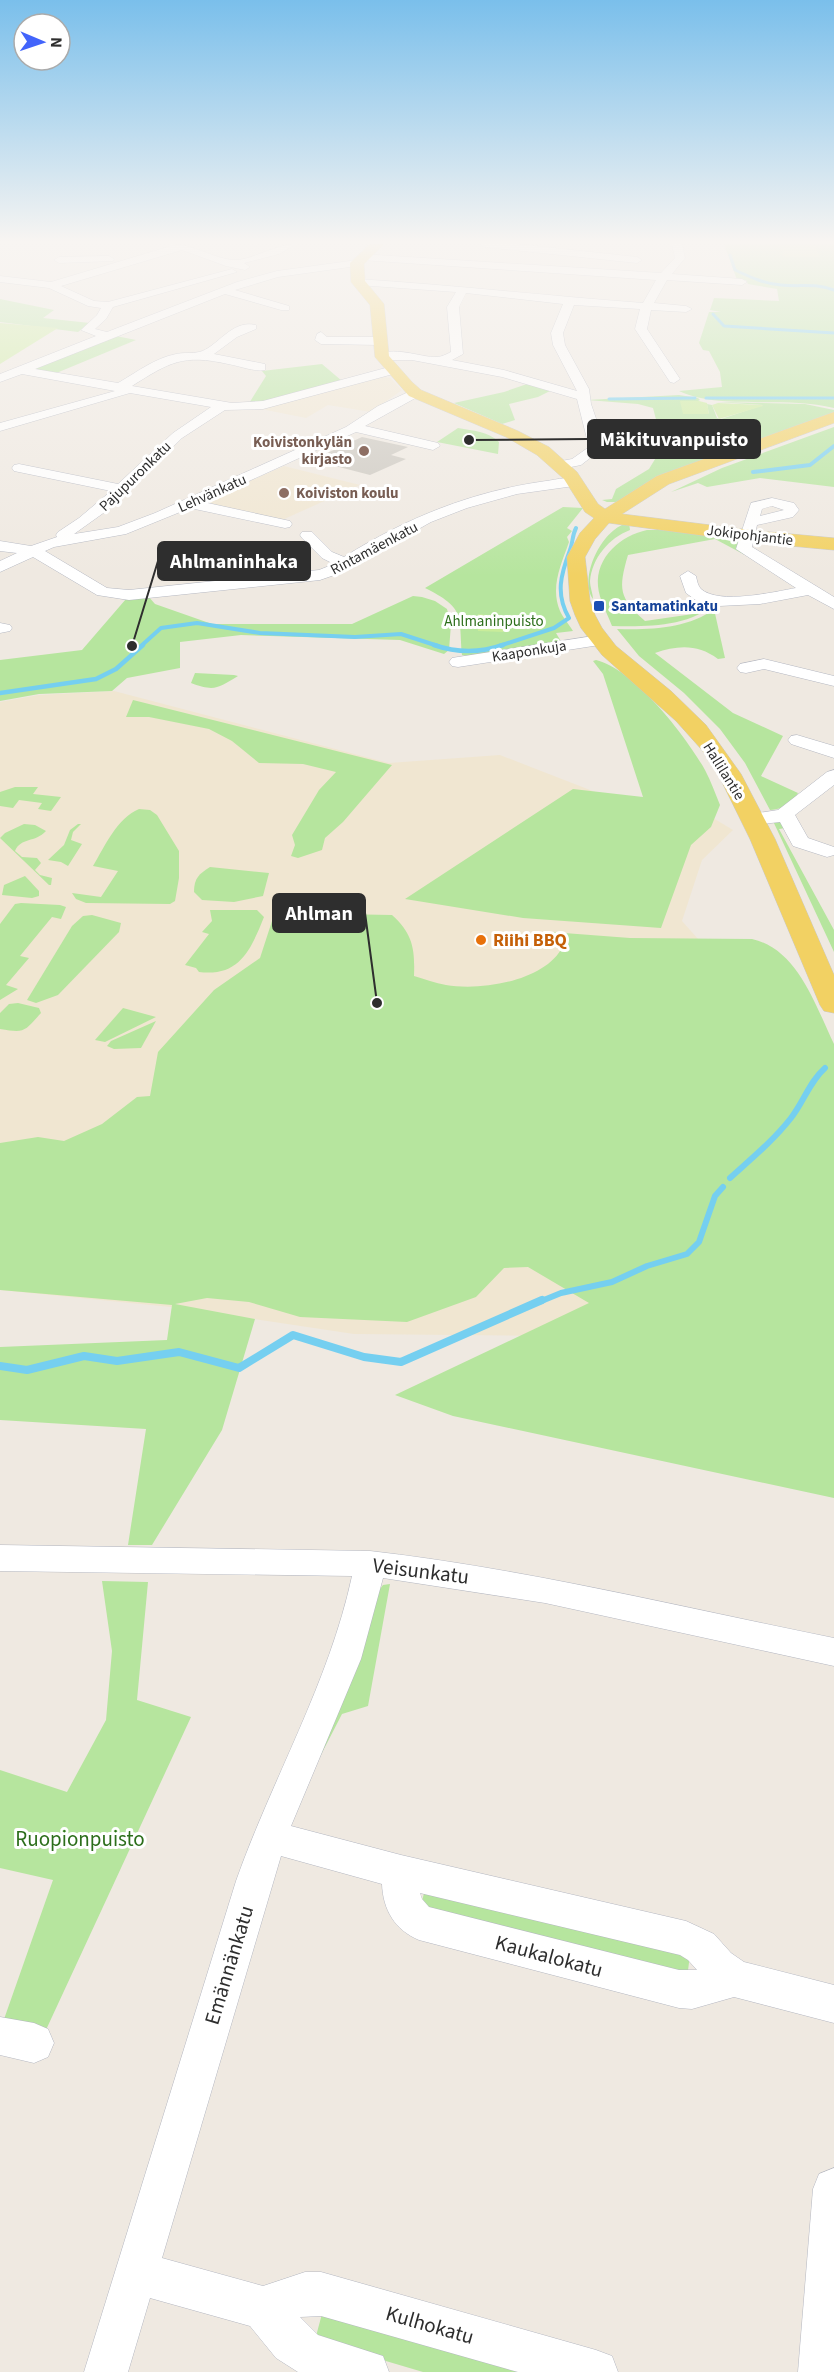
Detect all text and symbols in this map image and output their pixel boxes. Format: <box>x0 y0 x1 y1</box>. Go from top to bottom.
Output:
north arrow <box>12 12 72 72</box>
text: N <box>45 37 67 48</box>
callout: Mäkituvanpuisto <box>588 420 760 458</box>
text: Mäkituvanpuisto <box>600 426 748 454</box>
place label: Koivistonkylän kirjasto <box>253 432 352 470</box>
street label: Pajupuronkatu <box>95 436 176 516</box>
marker: Koivistonkylän kirjasto <box>357 444 371 458</box>
street label: Lehvänkatu <box>175 469 250 518</box>
place label: Koiviston koulu <box>296 483 399 504</box>
marker: Koiviston koulu <box>277 486 291 500</box>
street label: Rintamäenkatu <box>327 517 422 580</box>
street label: Jokipohjantie <box>706 520 794 551</box>
callout: Ahlmaninhaka <box>158 542 310 580</box>
text: Ahlmaninhaka <box>169 548 298 576</box>
place label: Santamatinkatu <box>611 596 718 617</box>
marker: Santamatinkatu <box>592 599 606 613</box>
park label: Ahlmaninpuisto <box>444 611 544 632</box>
street label: Kaaponkuja <box>490 635 568 668</box>
street label: Hallilantie <box>698 738 750 804</box>
callout: Ahlman <box>273 894 365 932</box>
text: Ahlman <box>284 900 353 928</box>
place label: Riihi BBQ <box>493 928 568 953</box>
marker: Riihi BBQ <box>474 933 488 947</box>
street label: Veisunkatu <box>371 1550 471 1592</box>
park label: Ruopionpuisto <box>15 1824 145 1854</box>
street label: Emännänkatu <box>197 1902 261 2028</box>
street label: Kaukalokatu <box>492 1927 606 1985</box>
street label: Kulhokatu <box>382 2298 478 2352</box>

